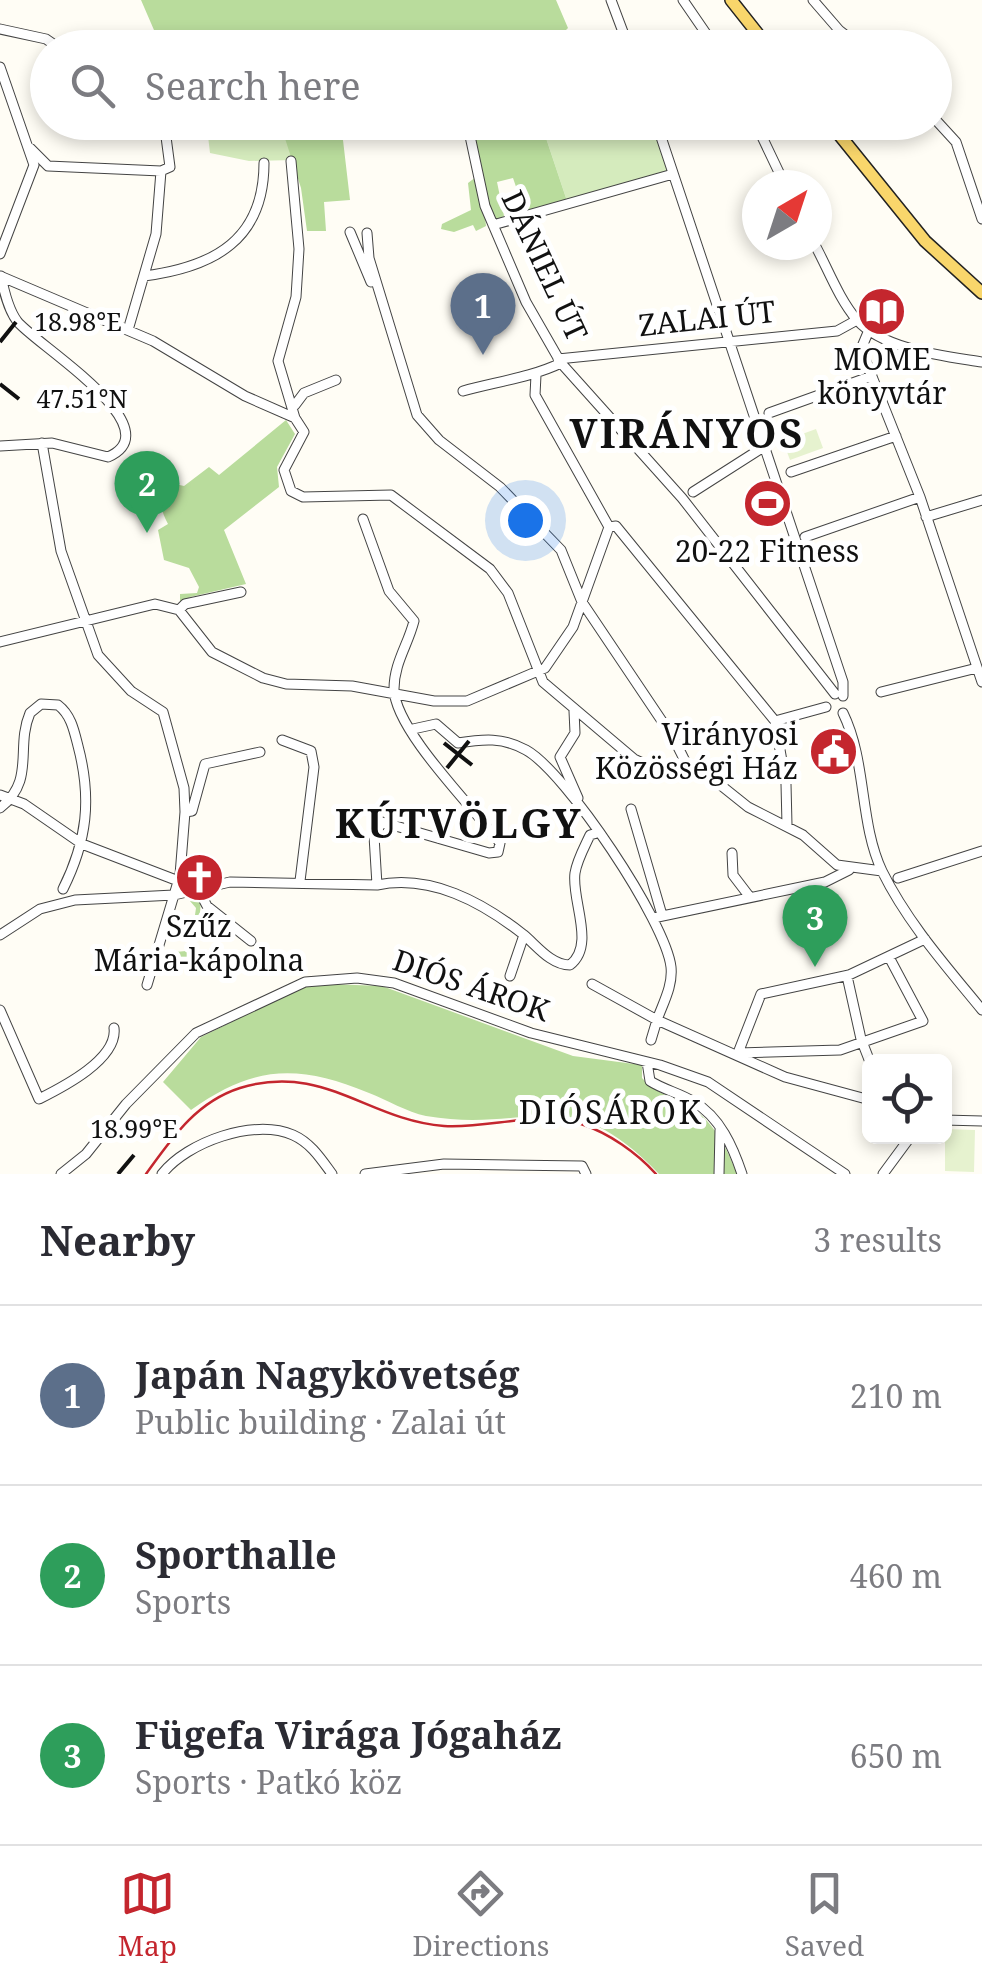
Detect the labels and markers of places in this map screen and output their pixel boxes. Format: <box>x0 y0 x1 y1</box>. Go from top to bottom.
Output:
pin: 1 <box>450 272 516 355</box>
library icon: MOME könyvtár <box>856 285 908 337</box>
place label: MOME könyvtár <box>818 338 946 413</box>
pin: 2 <box>114 450 180 533</box>
sports icon: 20-22 Fitness <box>741 477 793 529</box>
place label: 20-22 Fitness <box>675 530 859 571</box>
place label: Virányosi Közösségi Ház <box>595 713 798 788</box>
public building icon: Virányosi Közösségi Ház <box>807 726 859 778</box>
church icon: Szűz Mária-kápolna <box>173 852 225 904</box>
pin: 3 <box>782 884 848 967</box>
place label: Szűz Mária-kápolna <box>94 905 304 980</box>

